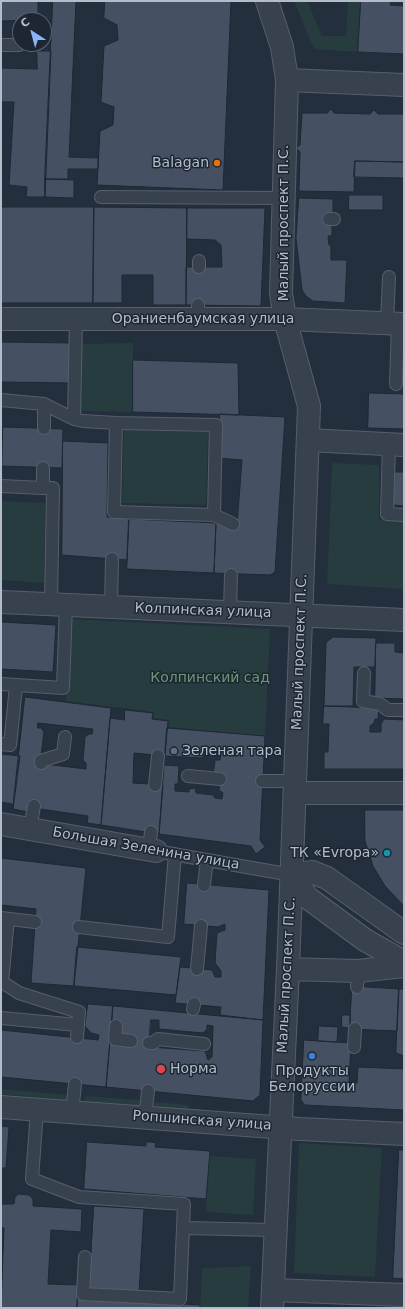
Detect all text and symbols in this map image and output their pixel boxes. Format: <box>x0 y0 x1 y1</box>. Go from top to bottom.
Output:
north arrow <box>12 12 52 52</box>
text: С <box>18 15 32 30</box>
street label: Малый проспект П.С. <box>276 145 292 301</box>
place label: Balagan <box>152 155 209 171</box>
marker: Balagan <box>212 158 222 168</box>
street label: Ораниенбаумская улица <box>112 311 294 327</box>
street label: Малый проспект П.С. <box>289 573 311 731</box>
street label: Колпинская улица <box>134 600 272 622</box>
park label: Колпинский сад <box>150 670 270 686</box>
place label: Зеленая тара <box>182 743 282 759</box>
marker: Зеленая тара <box>169 746 179 756</box>
street label: Большая Зеленина улица <box>51 824 241 874</box>
place label: ТК «Evropa» <box>290 845 379 861</box>
marker: ТК «Evropa» <box>382 848 392 858</box>
street label: Малый проспект П.С. <box>275 896 299 1054</box>
marker: Продукты Белоруссии <box>307 1051 317 1061</box>
place label: Норма <box>170 1061 217 1077</box>
marker: Норма <box>155 1063 167 1075</box>
place label: Продукты Белоруссии <box>269 1063 355 1096</box>
street label: Ропшинская улица <box>132 1108 272 1134</box>

